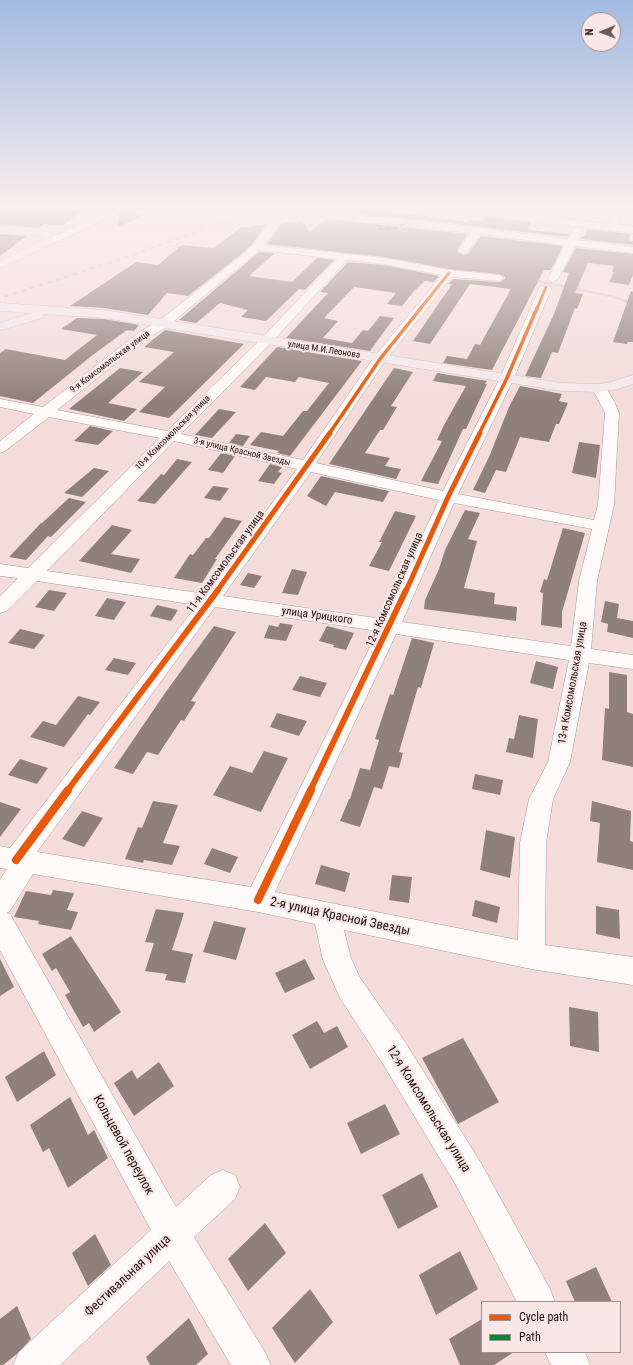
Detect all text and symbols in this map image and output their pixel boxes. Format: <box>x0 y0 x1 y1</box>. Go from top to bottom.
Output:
north arrow <box>581 12 621 52</box>
text: N <box>583 29 596 36</box>
street label: 9-я Комсомольская улица <box>68 328 152 396</box>
street label: улица М.И.Леонова <box>287 339 361 361</box>
street label: 10-я Комсомольская улица <box>133 393 213 473</box>
street label: 3-я улица Красной Звезды <box>193 436 291 468</box>
street label: 11-я Комсомольская улица <box>184 508 268 616</box>
street label: 12-я Комсомольская улица <box>364 531 426 649</box>
street label: улица Урицкого <box>281 604 353 628</box>
street label: 13-я Комсомольская улица <box>556 621 590 745</box>
street label: 2-я улица Красной Звезды <box>269 895 411 939</box>
street label: 12-я Комсомольская улица <box>383 1043 473 1175</box>
street label: Кольцевой переулок <box>89 1092 157 1198</box>
street label: Фестивальная улица <box>82 1232 174 1320</box>
legend <box>481 1301 621 1353</box>
text: Cycle path <box>519 1310 568 1324</box>
text: Path <box>519 1330 541 1344</box>

